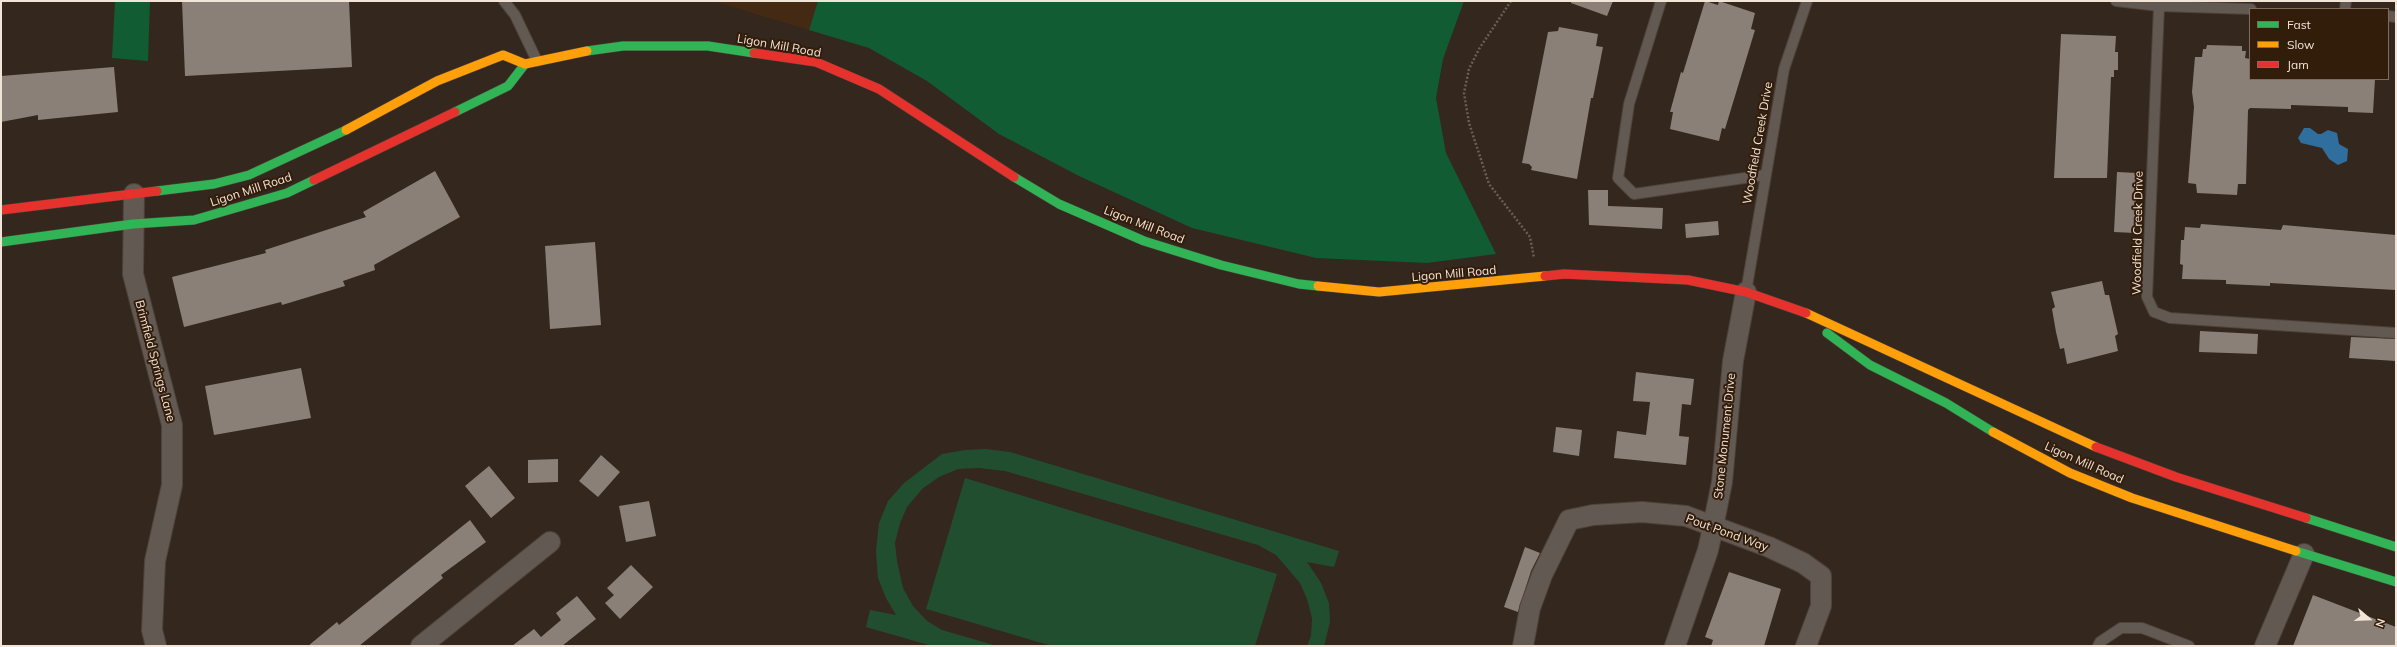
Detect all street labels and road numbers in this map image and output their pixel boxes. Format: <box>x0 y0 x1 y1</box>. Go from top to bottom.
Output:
street label: Ligon Mill Road <box>736 32 822 60</box>
street label: Woodfield Creek Drive <box>1740 81 1776 205</box>
street label: Ligon Mill Road <box>208 170 294 210</box>
street label: Woodfield Creek Drive <box>2130 171 2146 295</box>
street label: Ligon Mill Road <box>1102 203 1186 247</box>
street label: Ligon Mill Road <box>1411 263 1497 285</box>
street label: Brimfield Springs Lane <box>132 299 178 423</box>
street label: Stone Monument Drive <box>1711 372 1739 500</box>
street label: Ligon Mill Road <box>2042 439 2126 487</box>
street label: Pout Pond Way <box>1684 511 1770 555</box>

